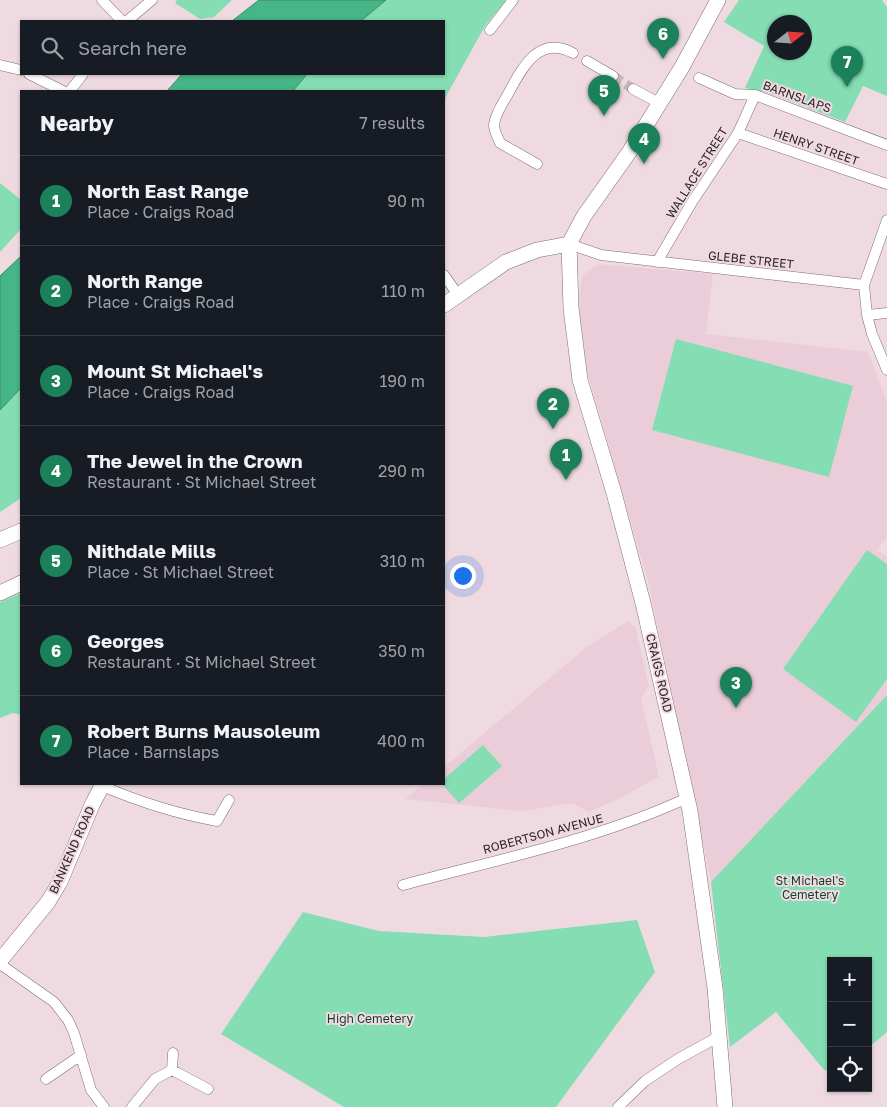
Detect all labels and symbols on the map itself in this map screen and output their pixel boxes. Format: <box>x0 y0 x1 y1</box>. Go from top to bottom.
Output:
north arrow <box>767 15 812 60</box>
pin: 6 <box>647 18 679 59</box>
pin: 7 <box>831 46 863 87</box>
pin: 5 <box>588 75 620 116</box>
street label: BARNSLAPS <box>761 77 834 116</box>
pin: 4 <box>628 123 660 164</box>
street label: WALLACE STREET <box>663 124 731 221</box>
street label: HENRY STREET <box>771 125 861 168</box>
street label: GLEBE STREET <box>707 248 795 272</box>
pin: 2 <box>537 388 569 429</box>
pin: 1 <box>550 439 582 480</box>
your location <box>450 563 476 589</box>
street label: CRAIGS ROAD <box>643 632 676 714</box>
pin: 3 <box>720 667 752 708</box>
street label: BANKEND ROAD <box>46 804 98 896</box>
street label: ROBERTSON AVENUE <box>481 810 605 857</box>
park label: St Michael's Cemetery <box>776 873 844 902</box>
park label: High Cemetery <box>327 1011 413 1026</box>

